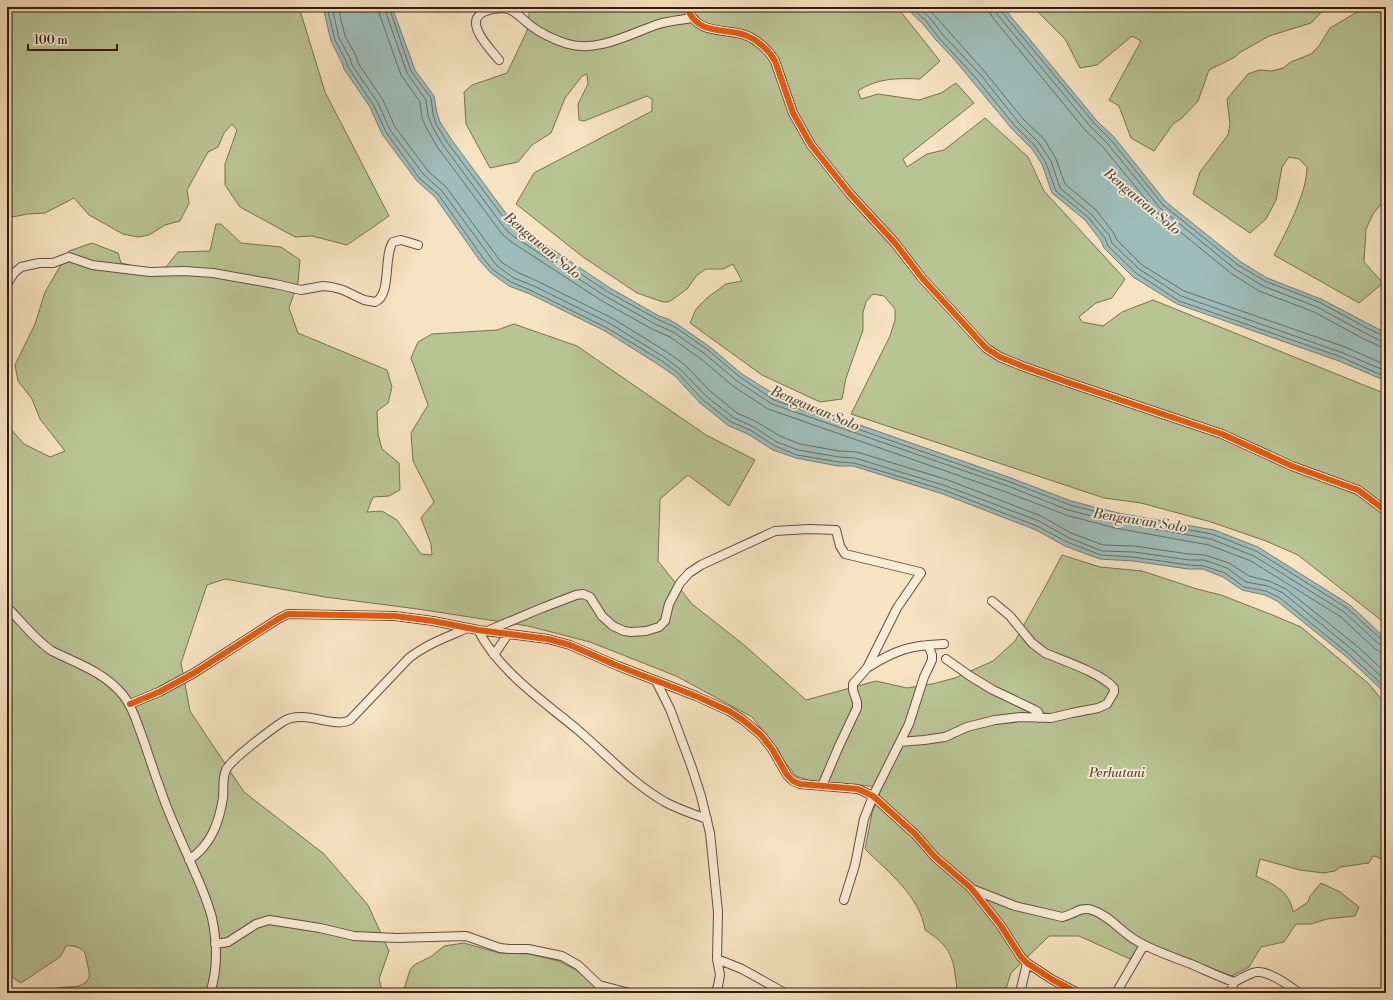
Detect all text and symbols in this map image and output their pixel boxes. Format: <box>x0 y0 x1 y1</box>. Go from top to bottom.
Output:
scale bar <box>28 26 117 52</box>
text: 100 m <box>34 33 68 48</box>
water label: Bengawan Solo <box>1099 164 1184 239</box>
water label: Bengawan Solo <box>499 208 584 283</box>
water label: Bengawan Solo <box>767 382 862 436</box>
water label: Bengawan Solo <box>1091 505 1188 537</box>
park label: Perhutani <box>1088 765 1146 781</box>

